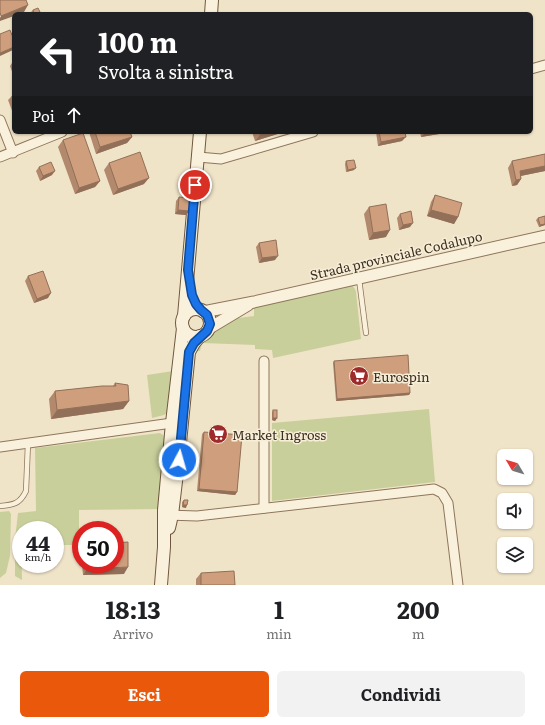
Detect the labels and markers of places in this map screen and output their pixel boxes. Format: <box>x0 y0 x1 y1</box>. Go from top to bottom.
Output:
pin <box>178 168 212 202</box>
supermarket icon: Eurospin <box>348 365 370 387</box>
place label: Eurospin <box>373 367 430 386</box>
supermarket icon: Market Ingross <box>207 423 229 445</box>
place label: Market Ingross <box>232 425 326 444</box>

